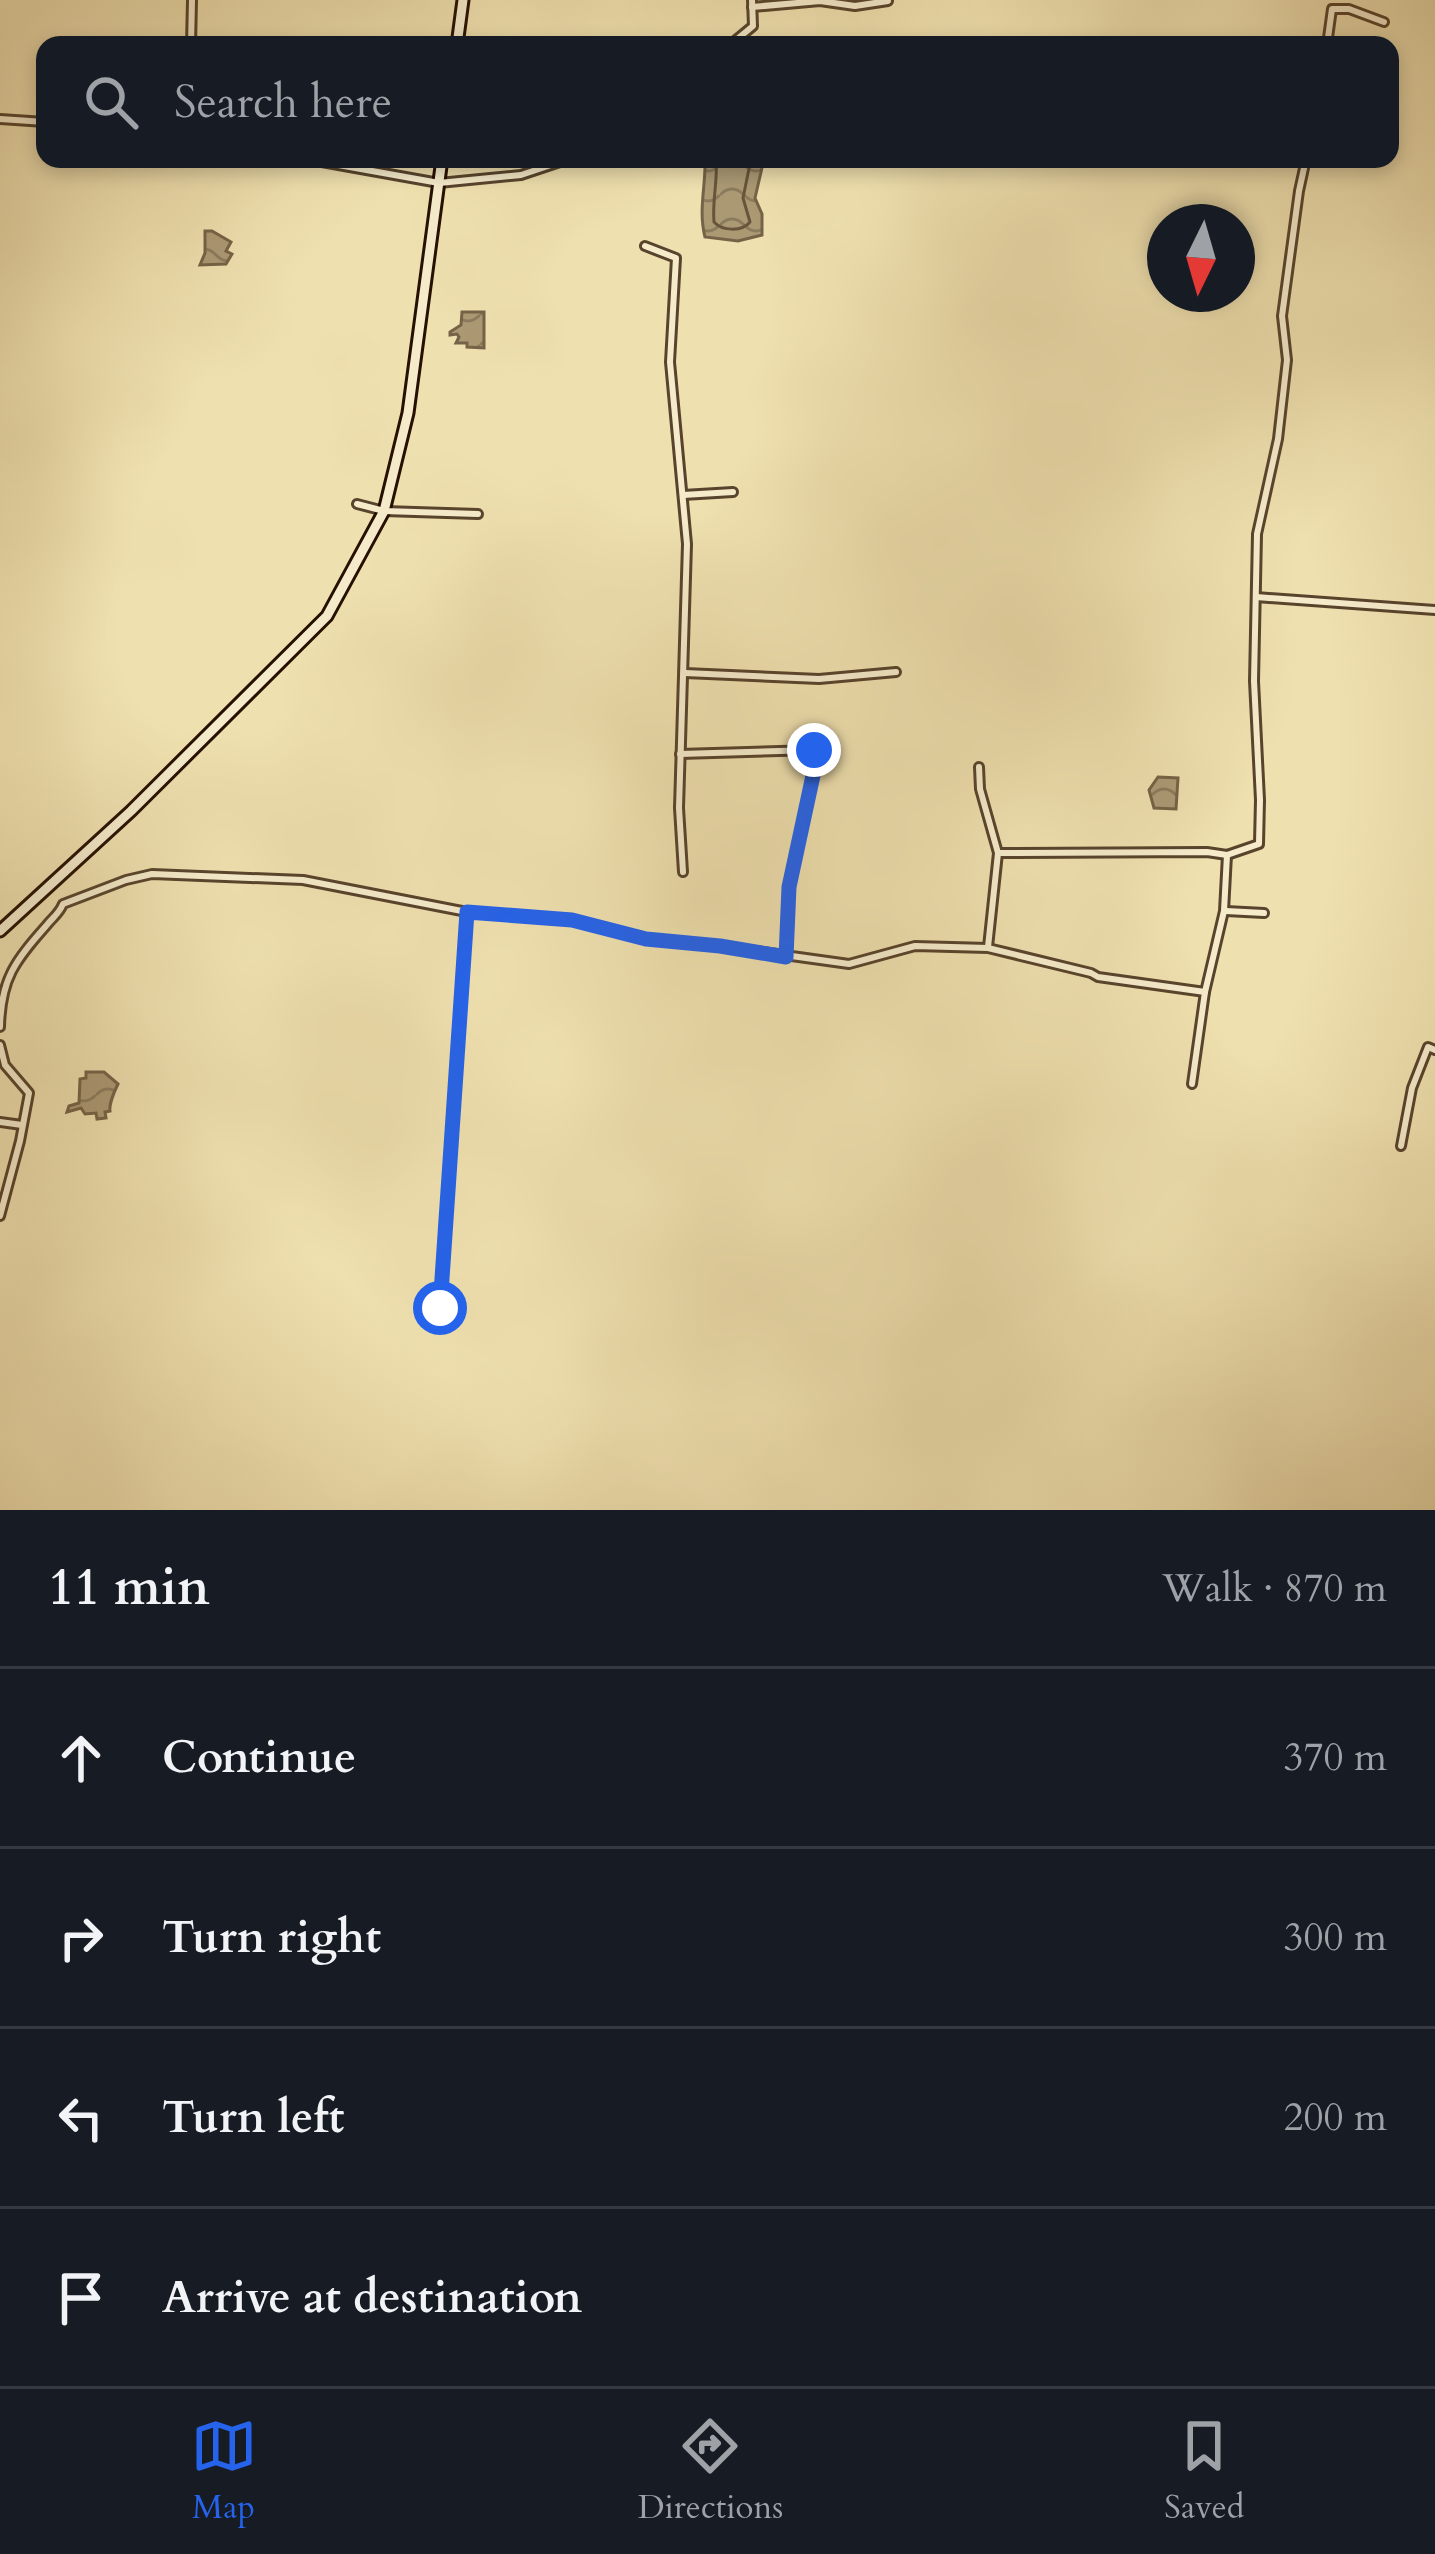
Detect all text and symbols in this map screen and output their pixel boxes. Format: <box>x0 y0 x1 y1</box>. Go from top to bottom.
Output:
search box <box>36 36 1399 168</box>
icon: search <box>78 69 144 135</box>
text: Search here <box>174 72 392 133</box>
north arrow <box>1147 204 1255 312</box>
route end <box>787 723 841 777</box>
route start <box>413 1281 467 1335</box>
text: 11 min <box>48 1553 210 1623</box>
text: Walk · 870 m <box>1162 1562 1387 1615</box>
icon: ahead <box>48 1725 114 1791</box>
text: Continue <box>162 1727 356 1788</box>
text: 370 m <box>1284 1731 1387 1784</box>
icon: right <box>48 1905 114 1971</box>
text: Turn right <box>162 1907 381 1968</box>
text: 300 m <box>1284 1911 1387 1964</box>
icon: left <box>48 2085 114 2151</box>
text: Turn left <box>162 2087 344 2148</box>
text: 200 m <box>1284 2091 1387 2144</box>
icon: arrive <box>48 2265 114 2331</box>
text: Arrive at destination <box>162 2267 582 2328</box>
tab: Map <box>191 2413 257 2530</box>
tab: Directions <box>638 2413 783 2530</box>
tab: Saved <box>1164 2413 1244 2530</box>

